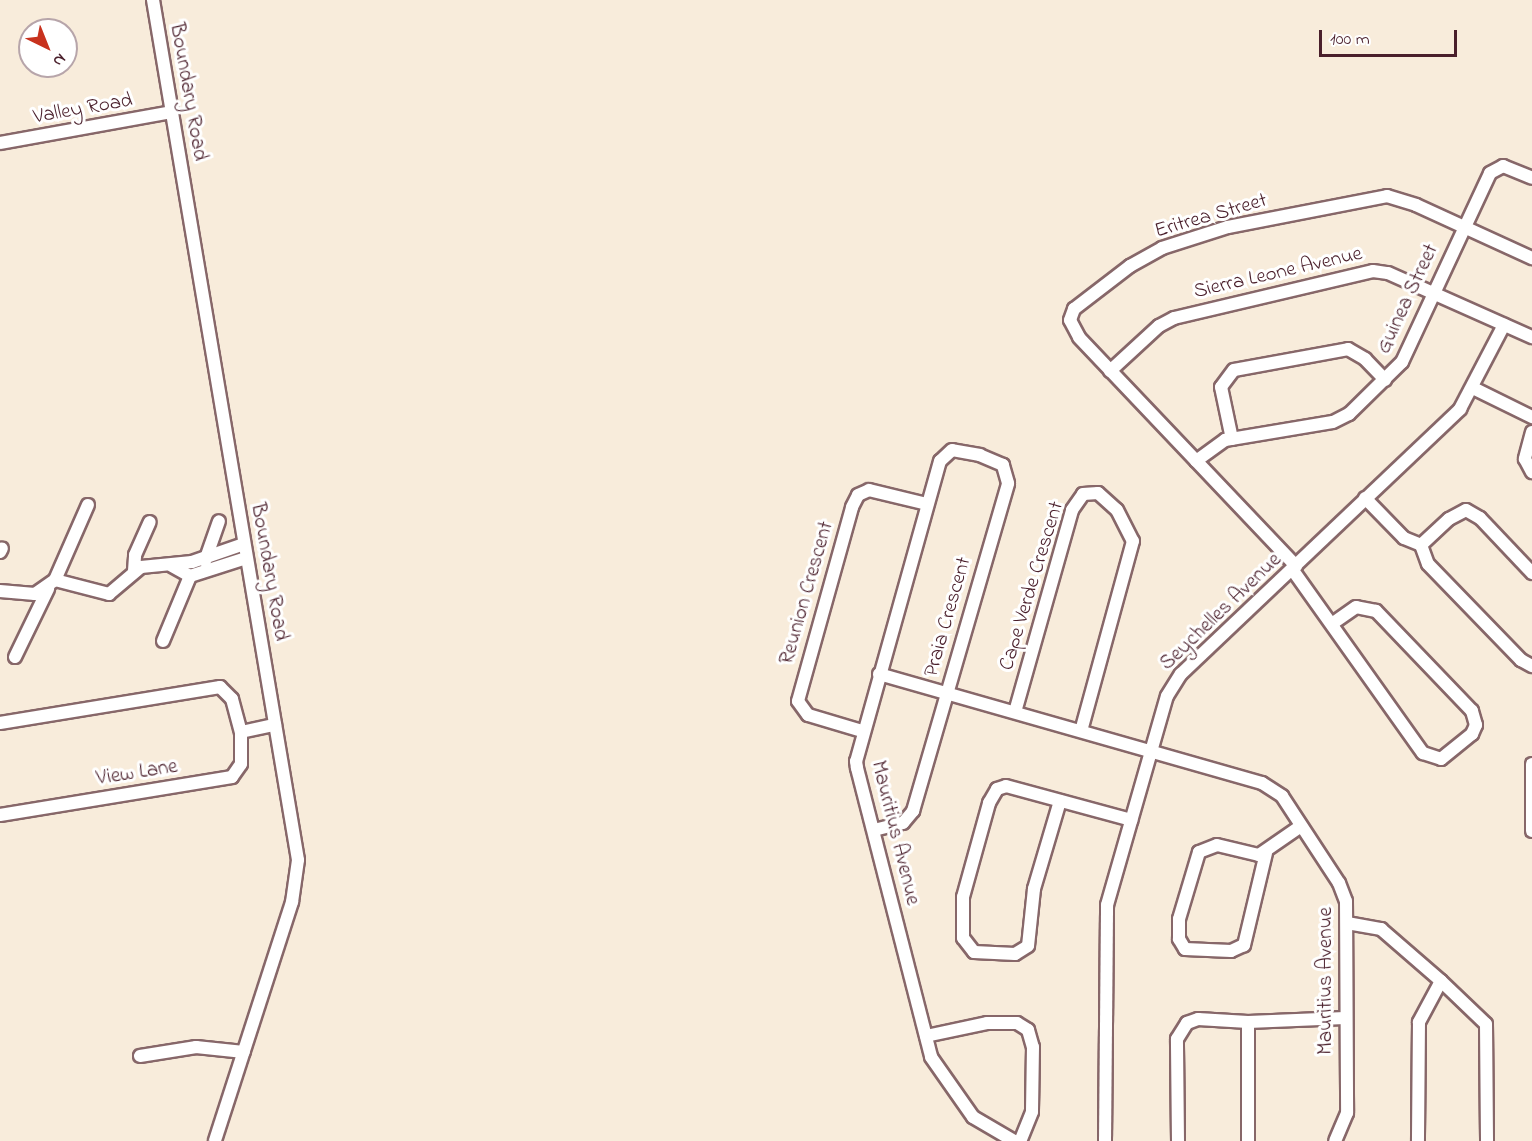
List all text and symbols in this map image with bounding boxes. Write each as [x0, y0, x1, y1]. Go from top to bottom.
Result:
north arrow [18, 18, 78, 78]
scale bar [1322, 18, 1460, 56]
street label: Boundary Road [163, 21, 213, 163]
text: 100 m [1330, 27, 1370, 53]
text: N [47, 47, 71, 72]
street label: Valley Road [31, 88, 135, 130]
street label: Eritrea Street [1152, 188, 1270, 244]
street label: Guinea Street [1372, 240, 1444, 358]
street label: Sierra Leone Avenue [1191, 241, 1365, 305]
street label: Cape Verde Crescent [994, 498, 1070, 674]
street label: Boundary Road [244, 501, 294, 643]
street label: Reunion Crescent [775, 518, 839, 668]
street label: Seychelles Avenue [1155, 548, 1287, 676]
street label: Praia Crescent [919, 554, 977, 680]
street label: View Lane [95, 754, 179, 792]
street label: Mauritius Avenue [865, 758, 925, 908]
street label: Mauritius Avenue [1313, 907, 1339, 1055]

